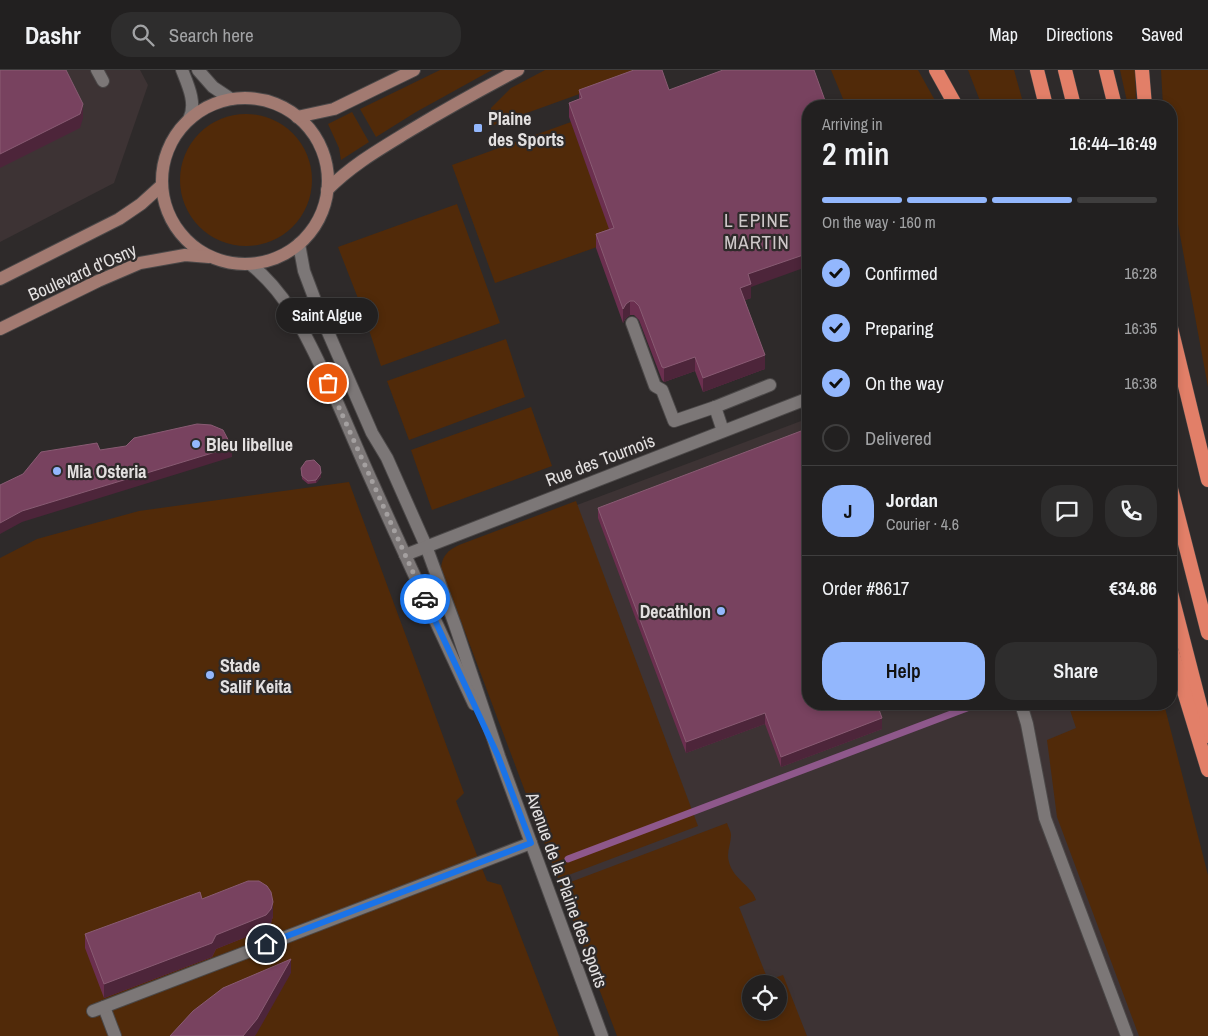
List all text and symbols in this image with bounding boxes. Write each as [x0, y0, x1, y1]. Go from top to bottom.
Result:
search box [111, 12, 461, 57]
text: Dashr [25, 19, 81, 51]
icon: search [129, 21, 157, 49]
text: Search here [169, 22, 254, 48]
text: Map [989, 22, 1018, 47]
text: Directions [1046, 22, 1113, 47]
text: Saved [1141, 22, 1183, 47]
place label: Plaine des Sports [488, 106, 564, 152]
text: Arriving in [822, 113, 883, 135]
marker: Plaine des Sports [472, 122, 484, 134]
text: 16:44–16:49 [1069, 130, 1157, 156]
text: 2 min [822, 132, 890, 175]
district label: L EPINE MARTIN [724, 207, 790, 255]
text: On the way · 160 m [822, 211, 936, 233]
street label: Boulevard d'Osny [24, 237, 141, 307]
icon: check [822, 259, 850, 287]
text: Confirmed [865, 260, 938, 286]
text: 16:28 [1124, 262, 1157, 284]
callout: Saint Algue [277, 298, 379, 333]
text: Saint Algue [292, 304, 362, 326]
icon: check [822, 314, 850, 342]
text: Preparing [865, 315, 933, 341]
text: 16:35 [1124, 317, 1157, 339]
pin [307, 362, 349, 404]
icon: bag [314, 369, 342, 397]
icon: check [822, 369, 850, 397]
text: On the way [865, 370, 944, 396]
text: 16:38 [1124, 372, 1157, 394]
text: Delivered [865, 425, 932, 451]
street label: Rue des Tournois [542, 428, 658, 492]
place label: Bleu libellue [206, 432, 293, 457]
marker: Bleu libellue [190, 438, 202, 450]
place label: Mia Osteria [67, 459, 147, 484]
marker: Mia Osteria [51, 465, 63, 477]
button: chat [1041, 485, 1093, 537]
button: phone [1105, 485, 1157, 537]
text: Jordan [886, 487, 938, 513]
text: J [844, 498, 852, 524]
text: Courier · 4.6 [886, 513, 959, 535]
courier [400, 574, 450, 624]
text: Order #8617 [822, 575, 909, 601]
text: €34.86 [1109, 575, 1157, 601]
icon: car [411, 585, 439, 613]
place label: Decathlon [640, 599, 711, 624]
marker: Decathlon [715, 605, 727, 617]
button: Help [822, 642, 985, 700]
button: Share [995, 642, 1157, 700]
place label: Stade Salif Keita [220, 653, 292, 699]
marker: Stade Salif Keita [204, 669, 216, 681]
street label: Avenue de la Plaine des Sports [520, 788, 614, 991]
pin [245, 923, 287, 965]
icon: home [252, 930, 280, 958]
map controls [742, 975, 787, 1020]
button: locate [742, 975, 787, 1020]

